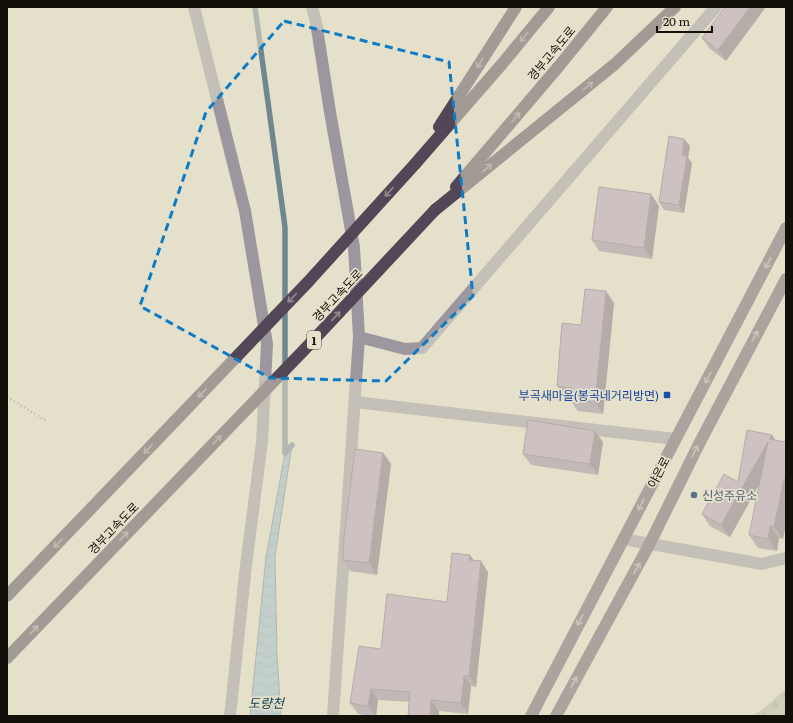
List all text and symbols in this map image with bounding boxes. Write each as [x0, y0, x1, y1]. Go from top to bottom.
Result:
scale bar [657, 8, 712, 34]
text: 20 m [663, 12, 690, 30]
street label: 경부고속도로 [523, 22, 579, 84]
one-way arrow [519, 32, 528, 42]
one-way arrow [475, 58, 484, 69]
one-way arrow [583, 81, 593, 90]
one-way arrow [511, 112, 520, 122]
one-way arrow [482, 164, 493, 172]
one-way arrow [385, 187, 394, 197]
one-way arrow [764, 256, 771, 268]
street label: 경부고속도로 [308, 265, 366, 325]
one-way arrow [287, 293, 296, 304]
one-way arrow [332, 311, 341, 321]
road number: 1 [307, 331, 321, 349]
one-way arrow [752, 331, 760, 343]
one-way arrow [703, 371, 711, 383]
place label: 부곡새마을(봉곡네거리방면) [519, 386, 659, 404]
one-way arrow [197, 388, 207, 398]
marker: 부곡새마을(봉곡네거리방면) [662, 390, 672, 400]
one-way arrow [212, 435, 222, 445]
one-way arrow [143, 444, 153, 454]
one-way arrow [692, 446, 699, 458]
street label: 야은로 [642, 453, 674, 491]
place label: 신성주유소 [702, 486, 757, 504]
marker: 신성주유소 [689, 490, 699, 500]
street label: 경부고속도로 [84, 498, 142, 558]
one-way arrow [636, 499, 644, 511]
one-way arrow [119, 531, 129, 541]
one-way arrow [53, 538, 63, 548]
one-way arrow [633, 562, 641, 574]
one-way arrow [576, 614, 584, 626]
one-way arrow [29, 625, 39, 635]
one-way arrow [571, 676, 579, 688]
water label: 도량천 [248, 693, 285, 712]

